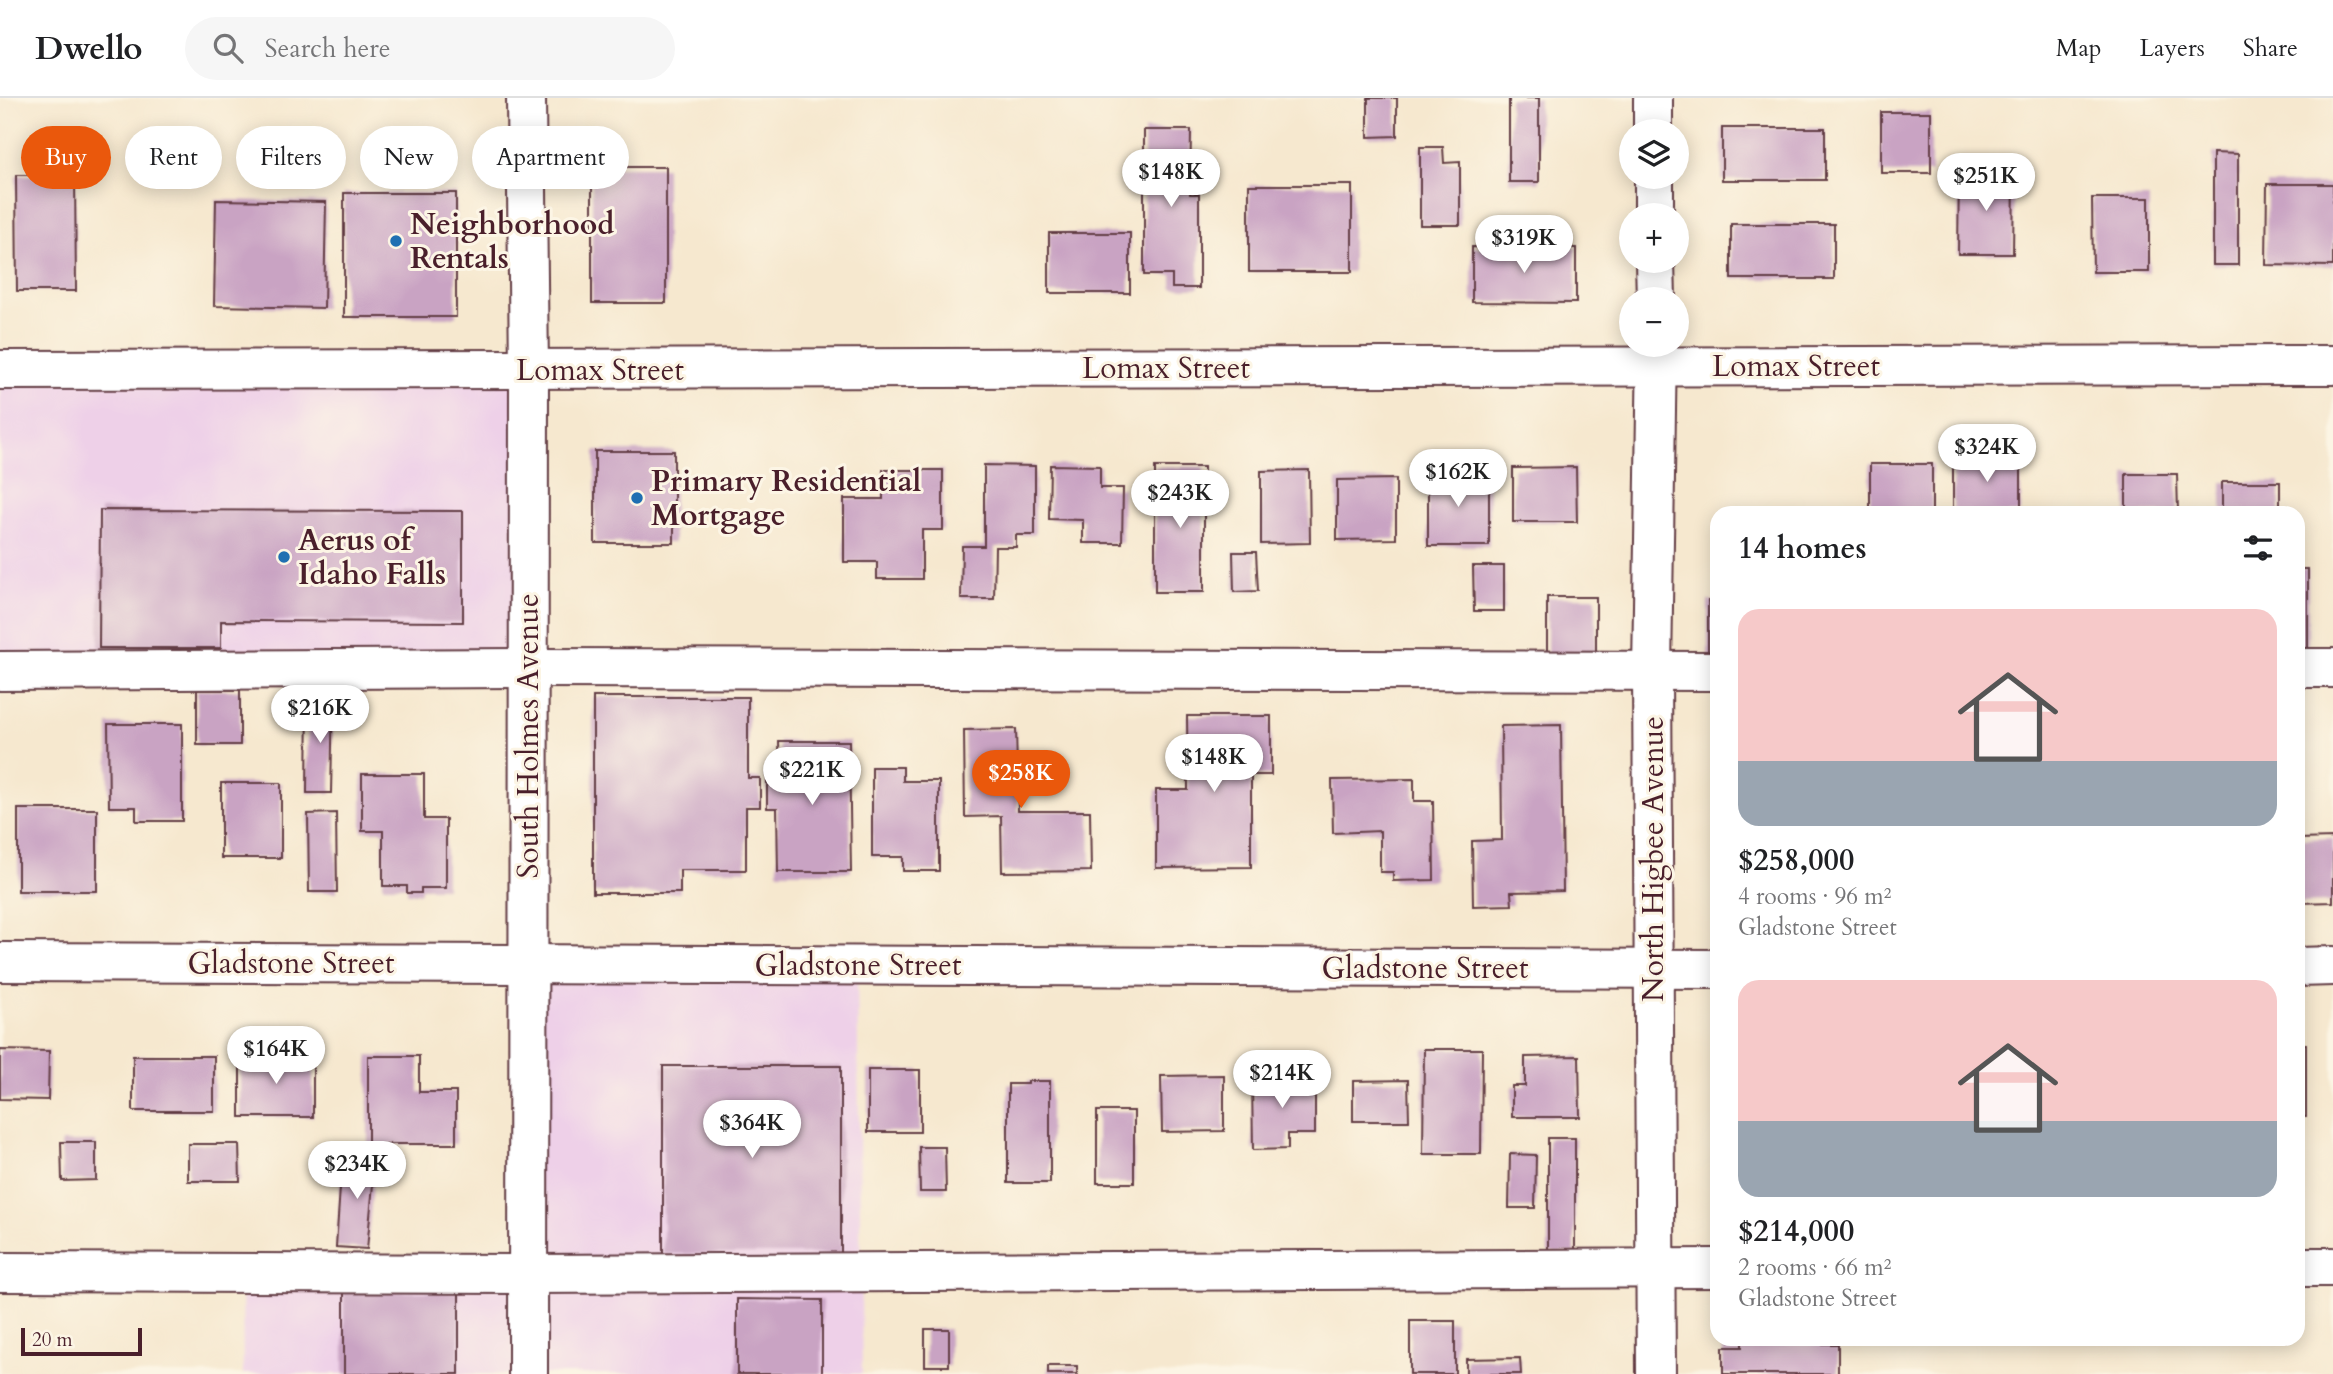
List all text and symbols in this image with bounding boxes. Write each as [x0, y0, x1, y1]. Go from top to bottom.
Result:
search box [185, 17, 675, 80]
text: Dwello [35, 26, 143, 71]
icon: search [209, 29, 247, 67]
text: Search here [265, 31, 391, 66]
text: Map [2056, 32, 2102, 65]
text: Layers [2140, 32, 2205, 65]
text: Share [2243, 32, 2298, 65]
map controls [1619, 119, 1689, 357]
button: layers [1619, 119, 1689, 189]
chip: Buy [21, 126, 111, 189]
chip: Rent [125, 126, 222, 189]
chip: Filters [236, 126, 346, 189]
chip: New [360, 126, 458, 189]
chip: Apartment [472, 126, 629, 189]
pin: $148K [1122, 150, 1220, 209]
pin: $251K [1937, 153, 2035, 213]
text: $148K [1138, 156, 1204, 187]
text: $251K [1953, 160, 2019, 191]
button: + [1619, 203, 1689, 273]
place label: Neighborhood Rentals [410, 204, 614, 279]
pin: $319K [1475, 216, 1573, 275]
text: $319K [1491, 222, 1557, 253]
marker: Neighborhood Rentals [388, 233, 404, 249]
button: − [1619, 287, 1689, 357]
street label: Lomax Street [1712, 346, 1880, 387]
street label: Lomax Street [1082, 348, 1250, 389]
street label: Lomax Street [516, 350, 684, 391]
pin: $324K [1938, 424, 2036, 484]
text: $324K [1954, 431, 2020, 462]
pin: $162K [1409, 450, 1507, 509]
text: $162K [1425, 456, 1491, 487]
place label: Primary Residential Mortgage [651, 461, 922, 536]
pin: $243K [1131, 470, 1229, 530]
text: $243K [1147, 477, 1213, 508]
marker: Primary Residential Mortgage [629, 490, 645, 506]
place label: Aerus of Idaho Falls [298, 520, 446, 595]
text: 14 homes [1738, 528, 1867, 569]
icon: filters [2239, 529, 2277, 567]
marker: Aerus of Idaho Falls [276, 549, 292, 565]
street label: South Holmes Avenue [508, 594, 549, 879]
icon: home [1945, 654, 2071, 780]
pin: $216K [271, 686, 369, 745]
text: $216K [287, 692, 353, 723]
street label: North Higbee Avenue [1633, 716, 1674, 1002]
pin: $148K [1165, 734, 1263, 794]
text: $148K [1181, 741, 1247, 772]
pin: $221K [763, 748, 861, 807]
pin: $258K [972, 750, 1070, 810]
text: $221K [779, 754, 845, 785]
text: $258K [988, 757, 1054, 788]
text: $258,000 [1738, 840, 1854, 881]
text: 4 rooms · 96 m² [1738, 881, 1891, 912]
text: Gladstone Street [1738, 912, 1897, 943]
street label: Gladstone Street [188, 943, 395, 984]
street label: Gladstone Street [755, 945, 962, 986]
street label: Gladstone Street [1322, 948, 1529, 989]
icon: home [1945, 1025, 2071, 1151]
pin: $164K [227, 1026, 325, 1086]
text: $164K [243, 1033, 309, 1064]
pin: $214K [1233, 1051, 1331, 1110]
text: $214K [1249, 1057, 1315, 1088]
pin: $364K [703, 1100, 801, 1160]
text: $364K [719, 1107, 785, 1138]
pin: $234K [308, 1142, 406, 1201]
text: $234K [324, 1148, 390, 1179]
text: $214,000 [1738, 1211, 1854, 1252]
text: 2 rooms · 66 m² [1738, 1252, 1891, 1283]
text: Gladstone Street [1738, 1283, 1897, 1314]
scale bar [21, 1325, 142, 1357]
text: 20 m [32, 1327, 73, 1353]

